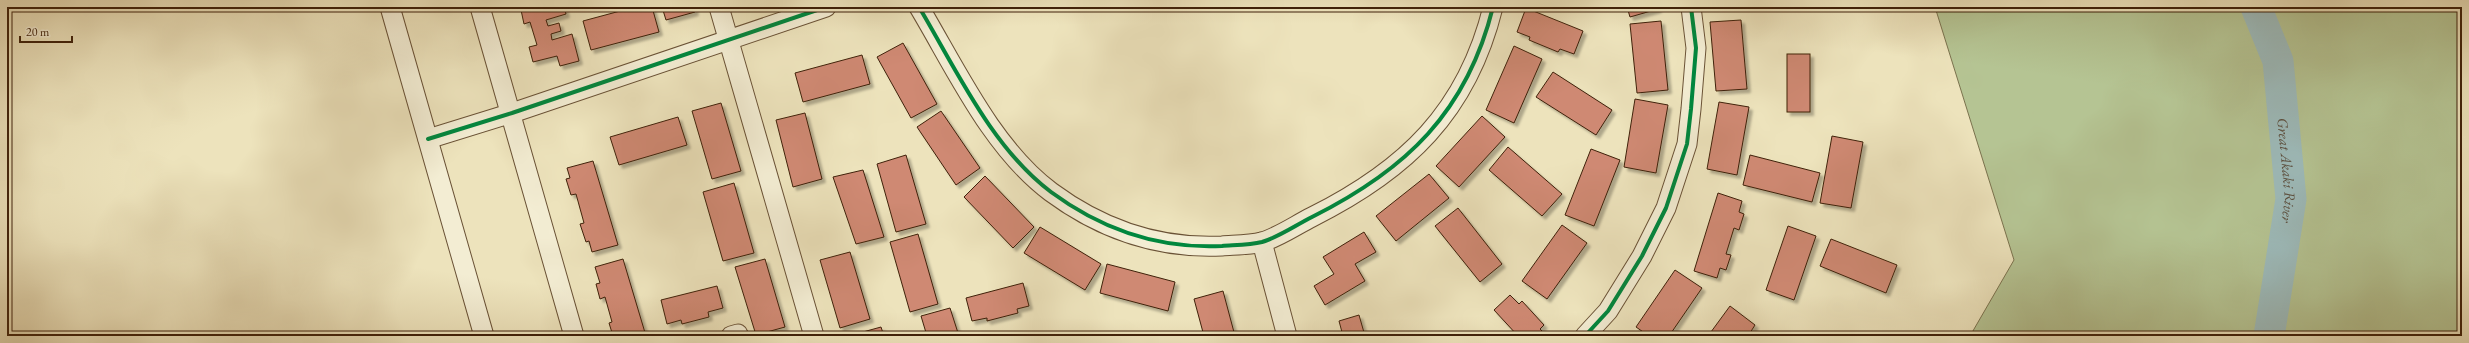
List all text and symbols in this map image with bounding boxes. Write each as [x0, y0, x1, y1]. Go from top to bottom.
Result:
scale bar [20, 18, 72, 44]
text: 20 m [26, 24, 50, 40]
water label: Great Akaki River [2274, 117, 2301, 225]

